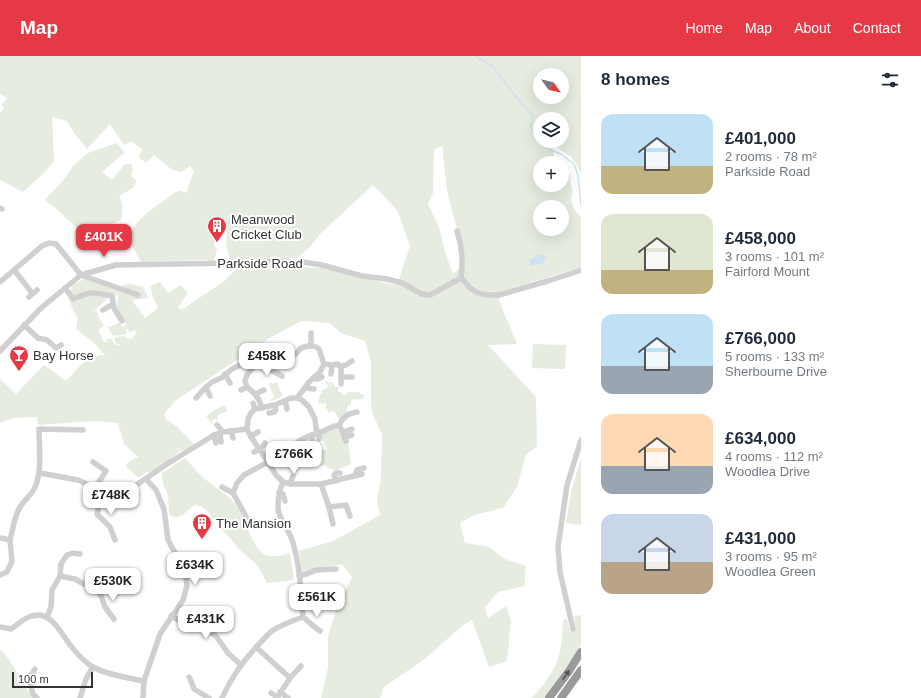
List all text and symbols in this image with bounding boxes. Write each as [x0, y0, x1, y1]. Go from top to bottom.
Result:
text: Map [20, 17, 58, 38]
text: Home [686, 20, 723, 36]
text: Map [745, 20, 772, 36]
text: About [794, 20, 831, 36]
text: Contact [853, 20, 901, 36]
north arrow [533, 68, 569, 104]
map controls [533, 68, 569, 236]
icon: filters [879, 69, 901, 91]
text: 8 homes [601, 70, 670, 89]
button: layers [533, 112, 569, 148]
text: £401,000 [725, 129, 796, 148]
icon: home [633, 130, 681, 178]
text: 2 rooms · 78 m² [725, 149, 817, 164]
button: + [533, 156, 569, 192]
text: Parkside Road [725, 164, 810, 179]
button: − [533, 200, 569, 236]
place label: Meanwood Cricket Club [231, 212, 302, 242]
building icon: Meanwood Cricket Club [206, 215, 228, 243]
pin: £401K [76, 224, 132, 258]
text: £401K [85, 229, 123, 244]
text: £458,000 [725, 229, 796, 248]
icon: home [633, 230, 681, 278]
text: 3 rooms · 101 m² [725, 249, 824, 264]
street label: Parkside Road [217, 256, 303, 271]
text: Fairford Mount [725, 264, 810, 279]
text: £766,000 [725, 329, 796, 348]
icon: home [633, 330, 681, 378]
pin: £458K [239, 343, 295, 377]
bar icon: Bay Horse [8, 344, 30, 372]
place label: Bay Horse [33, 348, 94, 363]
text: £458K [248, 348, 286, 363]
text: 5 rooms · 133 m² [725, 349, 824, 364]
text: Sherbourne Drive [725, 364, 827, 379]
text: £634,000 [725, 429, 796, 448]
icon: home [633, 430, 681, 478]
pin: £766K [266, 441, 322, 475]
text: £766K [275, 446, 313, 461]
text: 4 rooms · 112 m² [725, 449, 823, 464]
text: Woodlea Drive [725, 464, 810, 479]
pin: £748K [83, 482, 139, 516]
text: £748K [92, 487, 130, 502]
building icon: The Mansion [191, 512, 213, 540]
place label: The Mansion [216, 516, 291, 531]
text: £431,000 [725, 529, 796, 548]
icon: home [633, 530, 681, 578]
text: 3 rooms · 95 m² [725, 549, 817, 564]
pin: £634K [167, 552, 223, 586]
text: £634K [176, 557, 214, 572]
text: Woodlea Green [725, 564, 816, 579]
pin: £530K [85, 568, 141, 602]
text: £530K [94, 573, 132, 588]
pin: £561K [289, 584, 345, 618]
text: £561K [298, 589, 336, 604]
pin: £431K [178, 606, 234, 640]
text: £431K [187, 611, 225, 626]
scale bar [12, 670, 93, 689]
one-way arrow [561, 670, 569, 680]
text: 100 m [18, 673, 49, 685]

